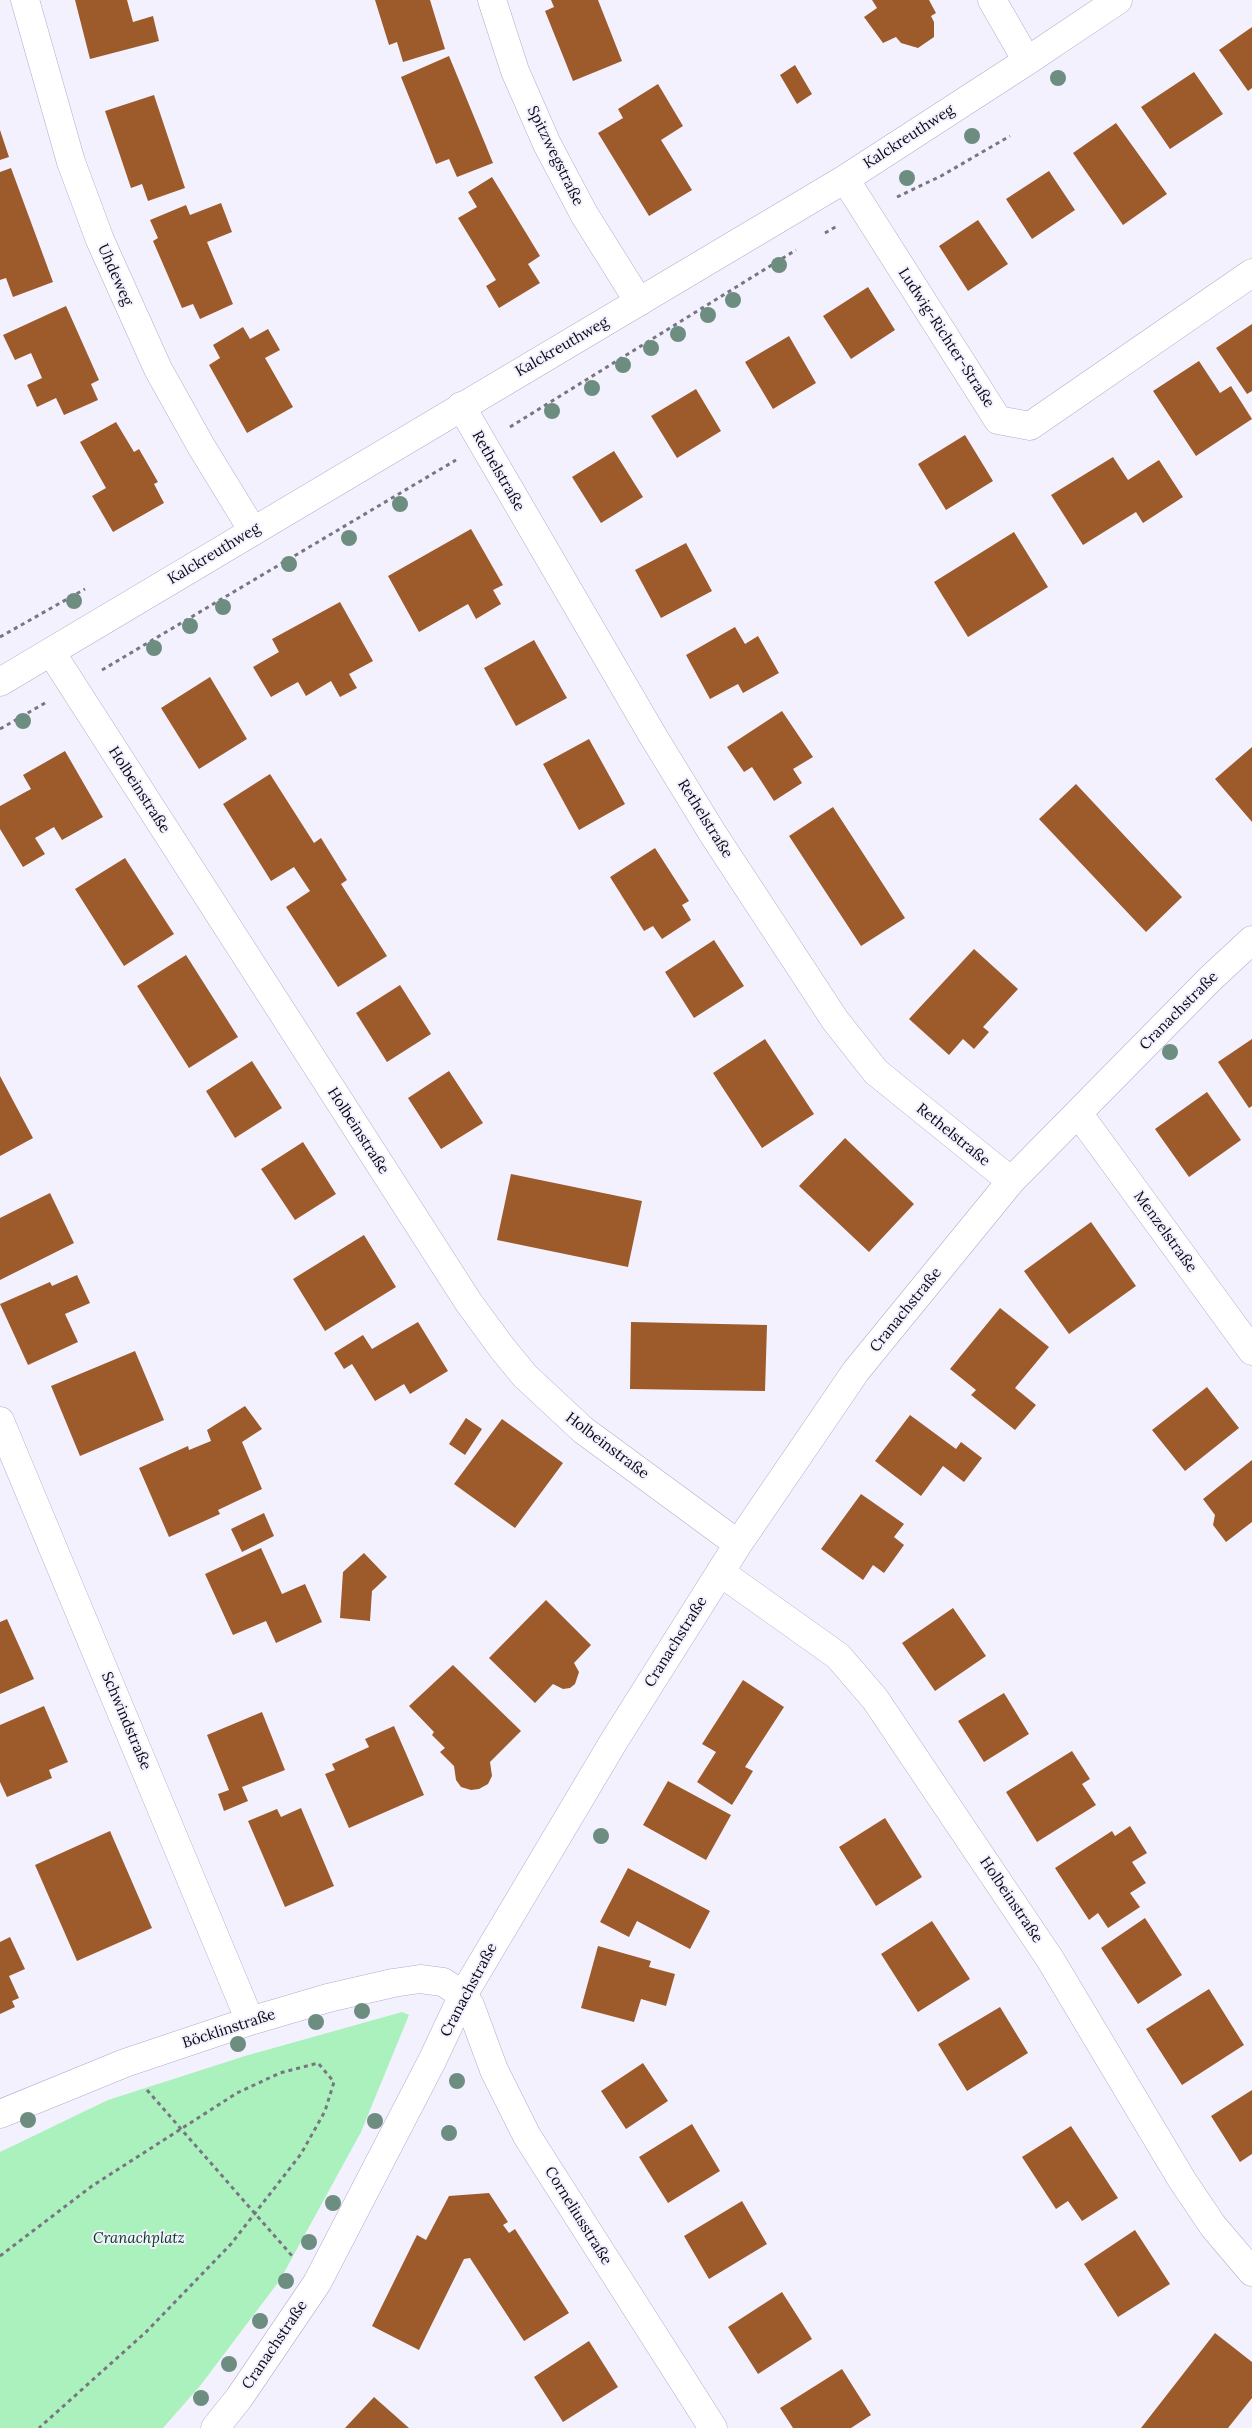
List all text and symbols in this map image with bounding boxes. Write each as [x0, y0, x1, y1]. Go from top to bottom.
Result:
street label: Kalckreuthweg [860, 101, 958, 173]
street label: Spitzwegstraße [523, 103, 587, 209]
street label: Uhdeweg [93, 241, 137, 309]
street label: Ludwig-Richter-Straße [894, 265, 998, 411]
street label: Kalckreuthweg [512, 313, 612, 381]
street label: Rethelstraße [468, 428, 528, 514]
street label: Kalckreuthweg [165, 519, 263, 589]
street label: Holbeinstraße [104, 743, 174, 837]
street label: Rethelstraße [674, 776, 736, 862]
street label: Cranachstraße [1136, 968, 1222, 1054]
street label: Holbeinstraße [323, 1084, 393, 1178]
street label: Rethelstraße [913, 1100, 993, 1170]
street label: Menzelstraße [1130, 1188, 1200, 1276]
street label: Cranachstraße [866, 1264, 946, 1356]
street label: Holbeinstraße [562, 1409, 652, 1483]
street label: Cranachstraße [641, 1593, 711, 1691]
street label: Schwindstraße [97, 1669, 155, 1773]
street label: Holbeinstraße [976, 1854, 1046, 1946]
street label: Cranachstraße [437, 1940, 501, 2040]
street label: Böcklinstraße [180, 2005, 278, 2053]
street label: Corneliusstraße [541, 2164, 615, 2268]
park label: Cranachplatz [93, 2230, 185, 2248]
street label: Cranachstraße [239, 2297, 311, 2393]

